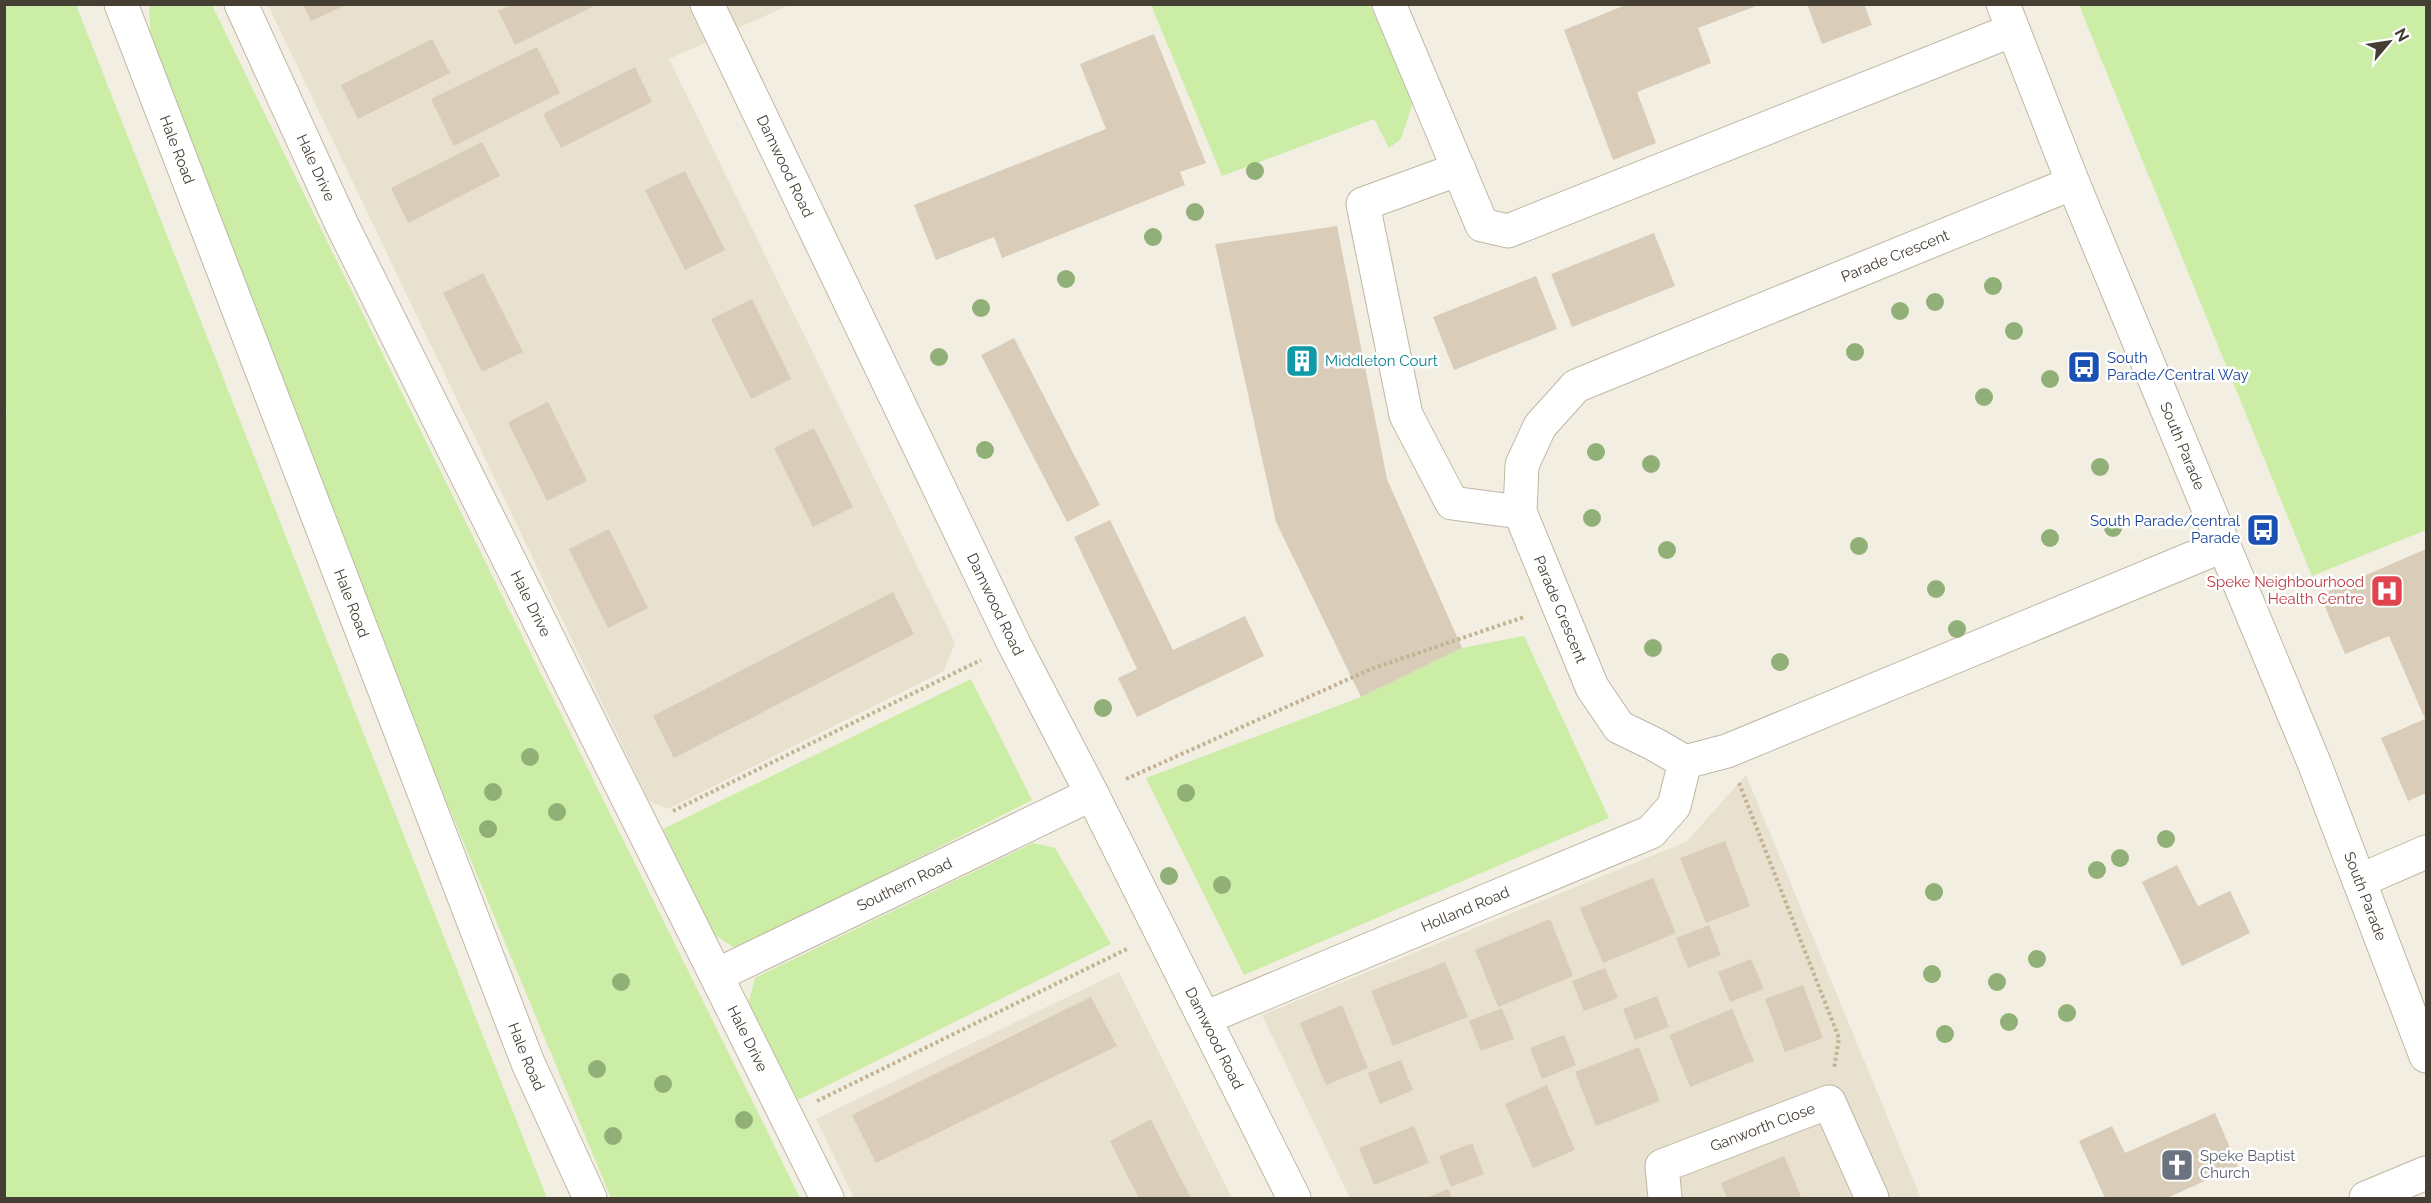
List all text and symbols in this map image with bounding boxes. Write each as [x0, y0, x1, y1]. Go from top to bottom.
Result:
north arrow [2359, 12, 2419, 72]
text: N [2390, 25, 2413, 45]
street label: Damwood Road [753, 112, 817, 220]
street label: Hale Road [156, 113, 198, 186]
street label: Hale Drive [293, 131, 339, 204]
street label: Parade Crescent [1838, 226, 1952, 286]
building icon: Middleton Court [1284, 343, 1320, 379]
bus stop icon: South Parade/Central Way [2066, 349, 2102, 385]
place label: South Parade/Central Way [2107, 349, 2249, 384]
place label: Middleton Court [1325, 352, 1438, 370]
street label: South Parade [2156, 399, 2209, 493]
place label: South Parade/central Parade [2090, 512, 2241, 547]
bus stop icon: South Parade/central Parade [2245, 512, 2281, 548]
street label: Damwood Road [963, 550, 1027, 659]
street label: Parade Crescent [1530, 553, 1590, 666]
street label: Hale Road [330, 566, 373, 640]
street label: Hale Drive [507, 567, 555, 640]
place label: Speke Neighbourhood Health Centre [2207, 573, 2364, 608]
hospital icon: Speke Neighbourhood Health Centre [2369, 573, 2405, 609]
street label: South Parade [2340, 849, 2390, 943]
street label: Southern Road [854, 854, 955, 915]
street label: Holland Road [1418, 883, 1512, 936]
street label: Damwood Road [1181, 984, 1247, 1092]
street label: Hale Drive [723, 1002, 772, 1075]
street label: Hale Road [504, 1020, 548, 1094]
street label: Ganworth Close [1708, 1099, 1818, 1156]
church icon: Speke Baptist Church [2159, 1147, 2195, 1183]
place label: Speke Baptist Church [2200, 1147, 2295, 1182]

